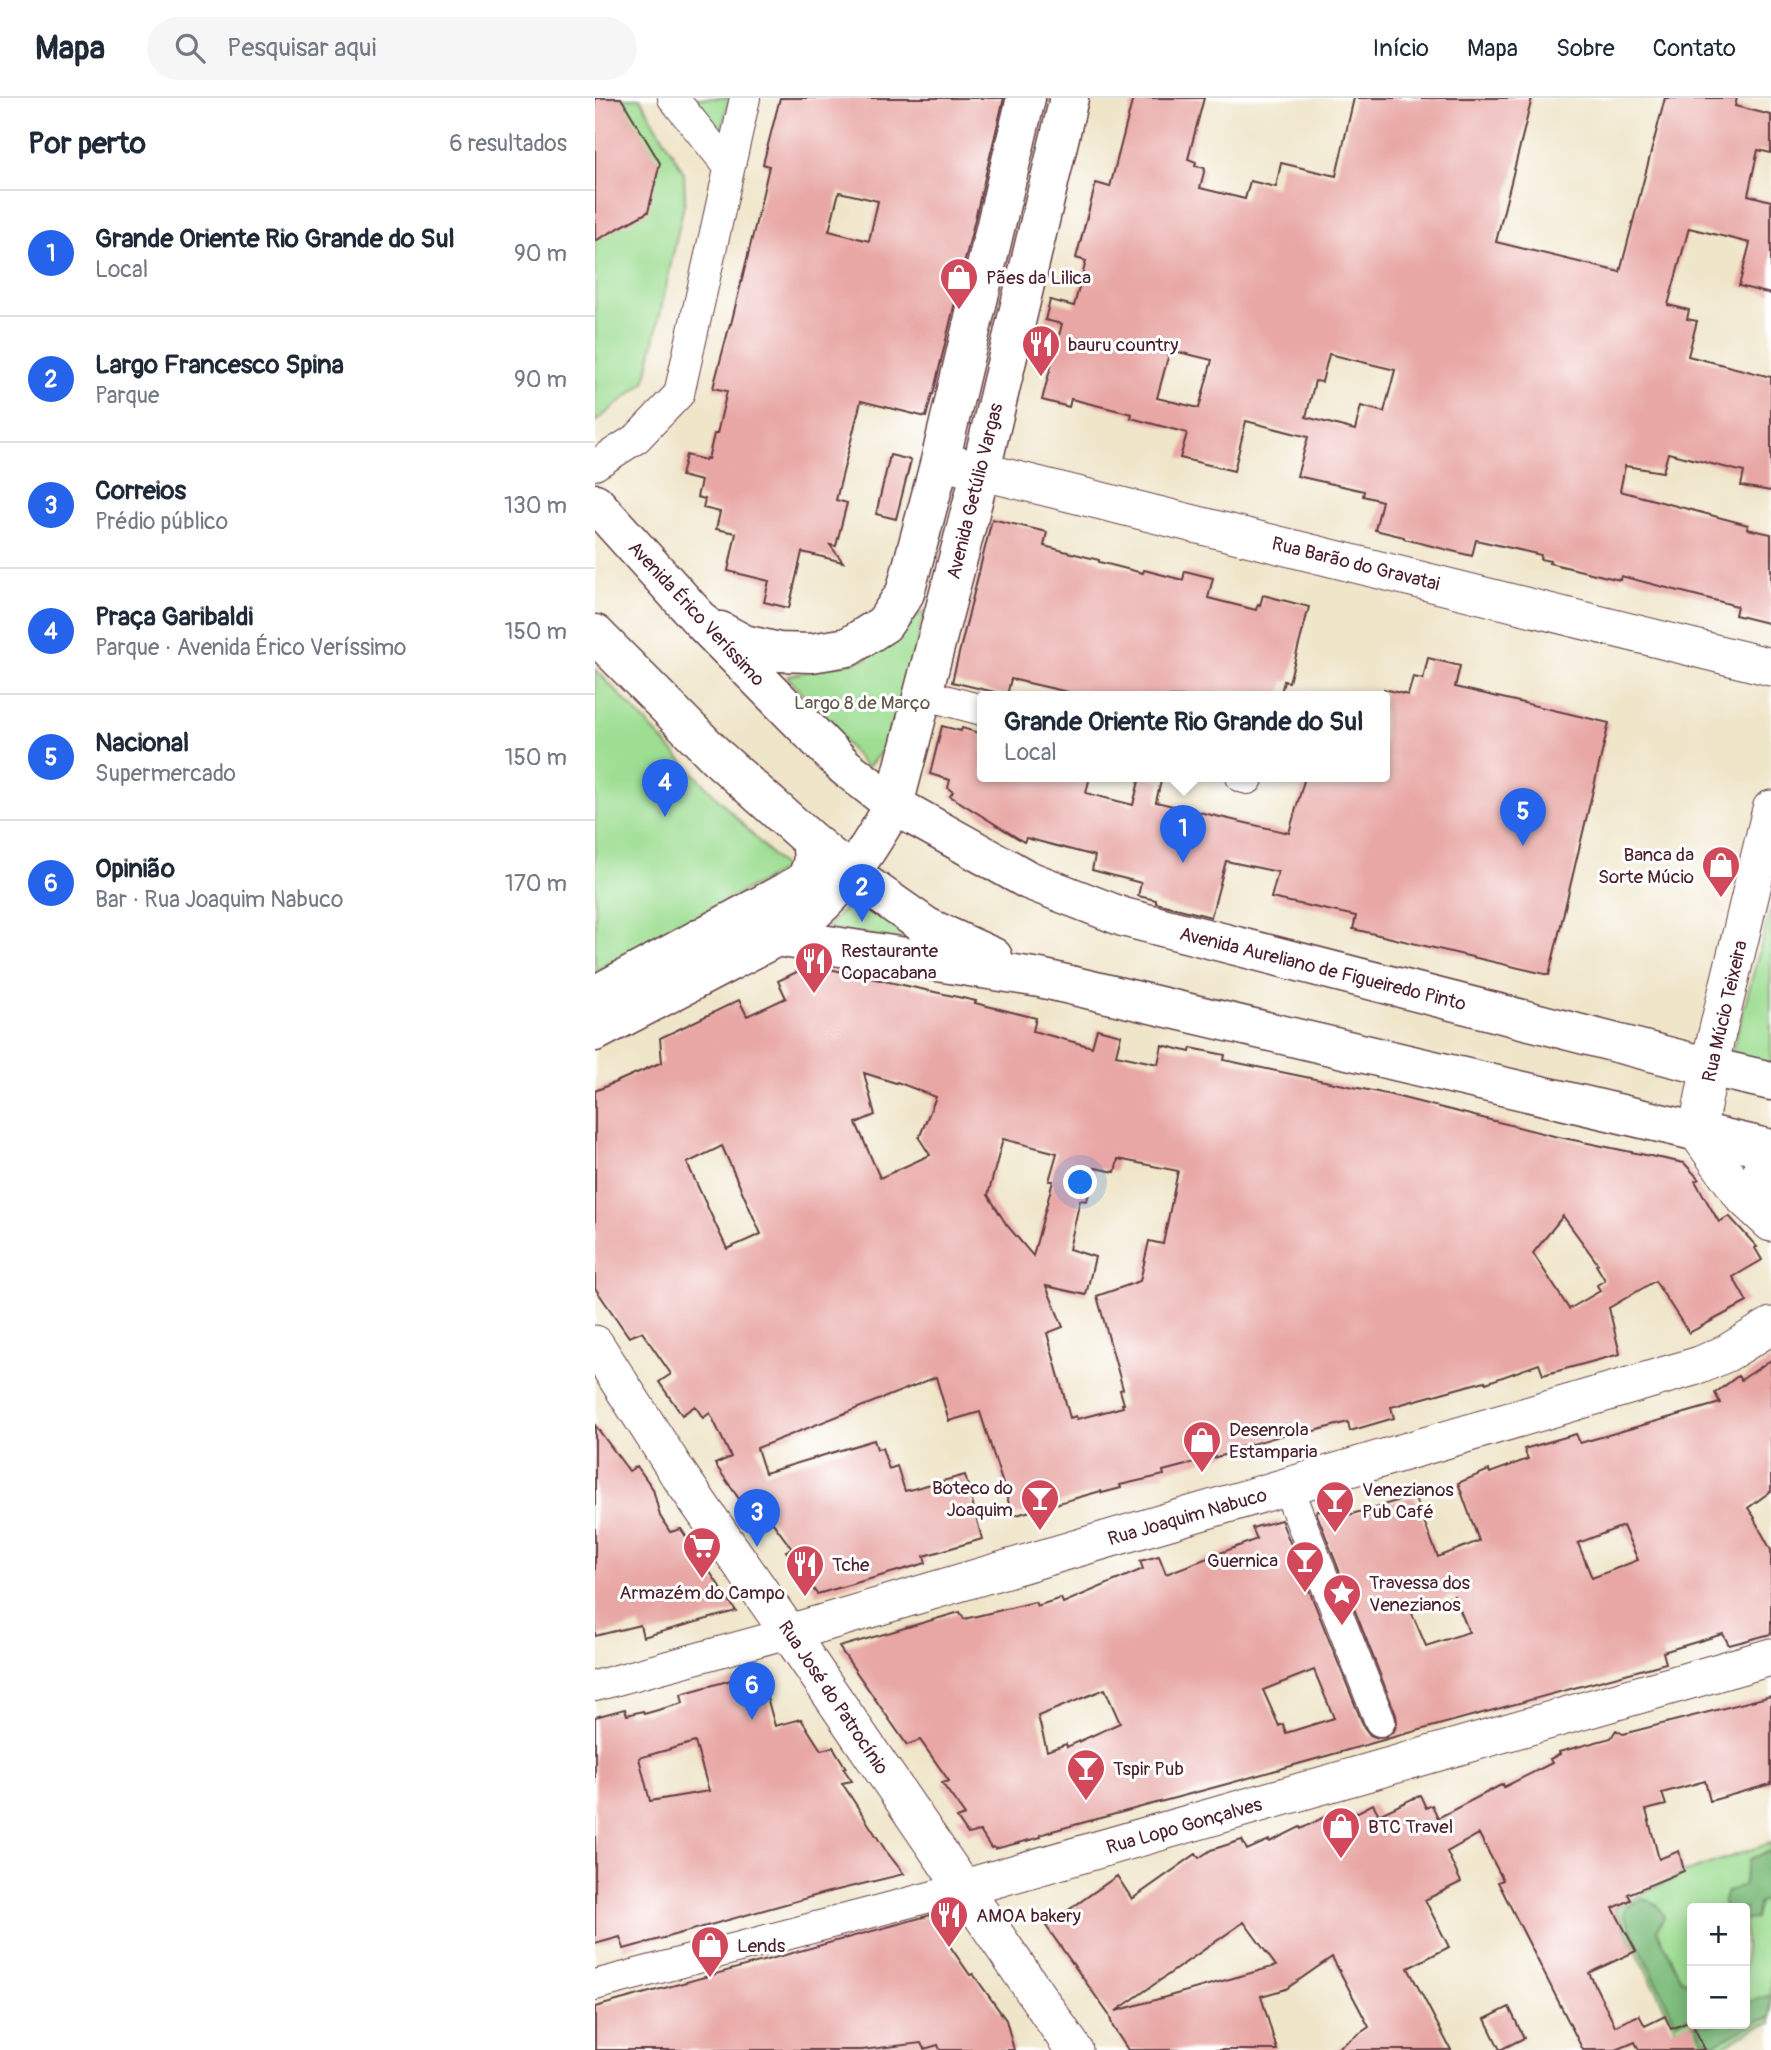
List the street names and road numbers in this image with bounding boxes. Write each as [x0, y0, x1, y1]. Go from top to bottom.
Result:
street label: Avenida Getúlio Vargas [941, 400, 1009, 582]
street label: Rua Barão do Gravatai [1269, 531, 1442, 596]
street label: Avenida Érico Veríssimo [623, 536, 770, 691]
street label: Avenida Aureliano de Figueiredo Pinto [1177, 922, 1469, 1016]
street label: Rua Múcio Teixeira [1697, 938, 1753, 1084]
street label: Rua Joaquim Nabuco [1105, 1483, 1270, 1551]
street label: Rua José do Patrocínio [773, 1616, 894, 1779]
street label: Rua Lopo Gonçalves [1104, 1792, 1265, 1860]

